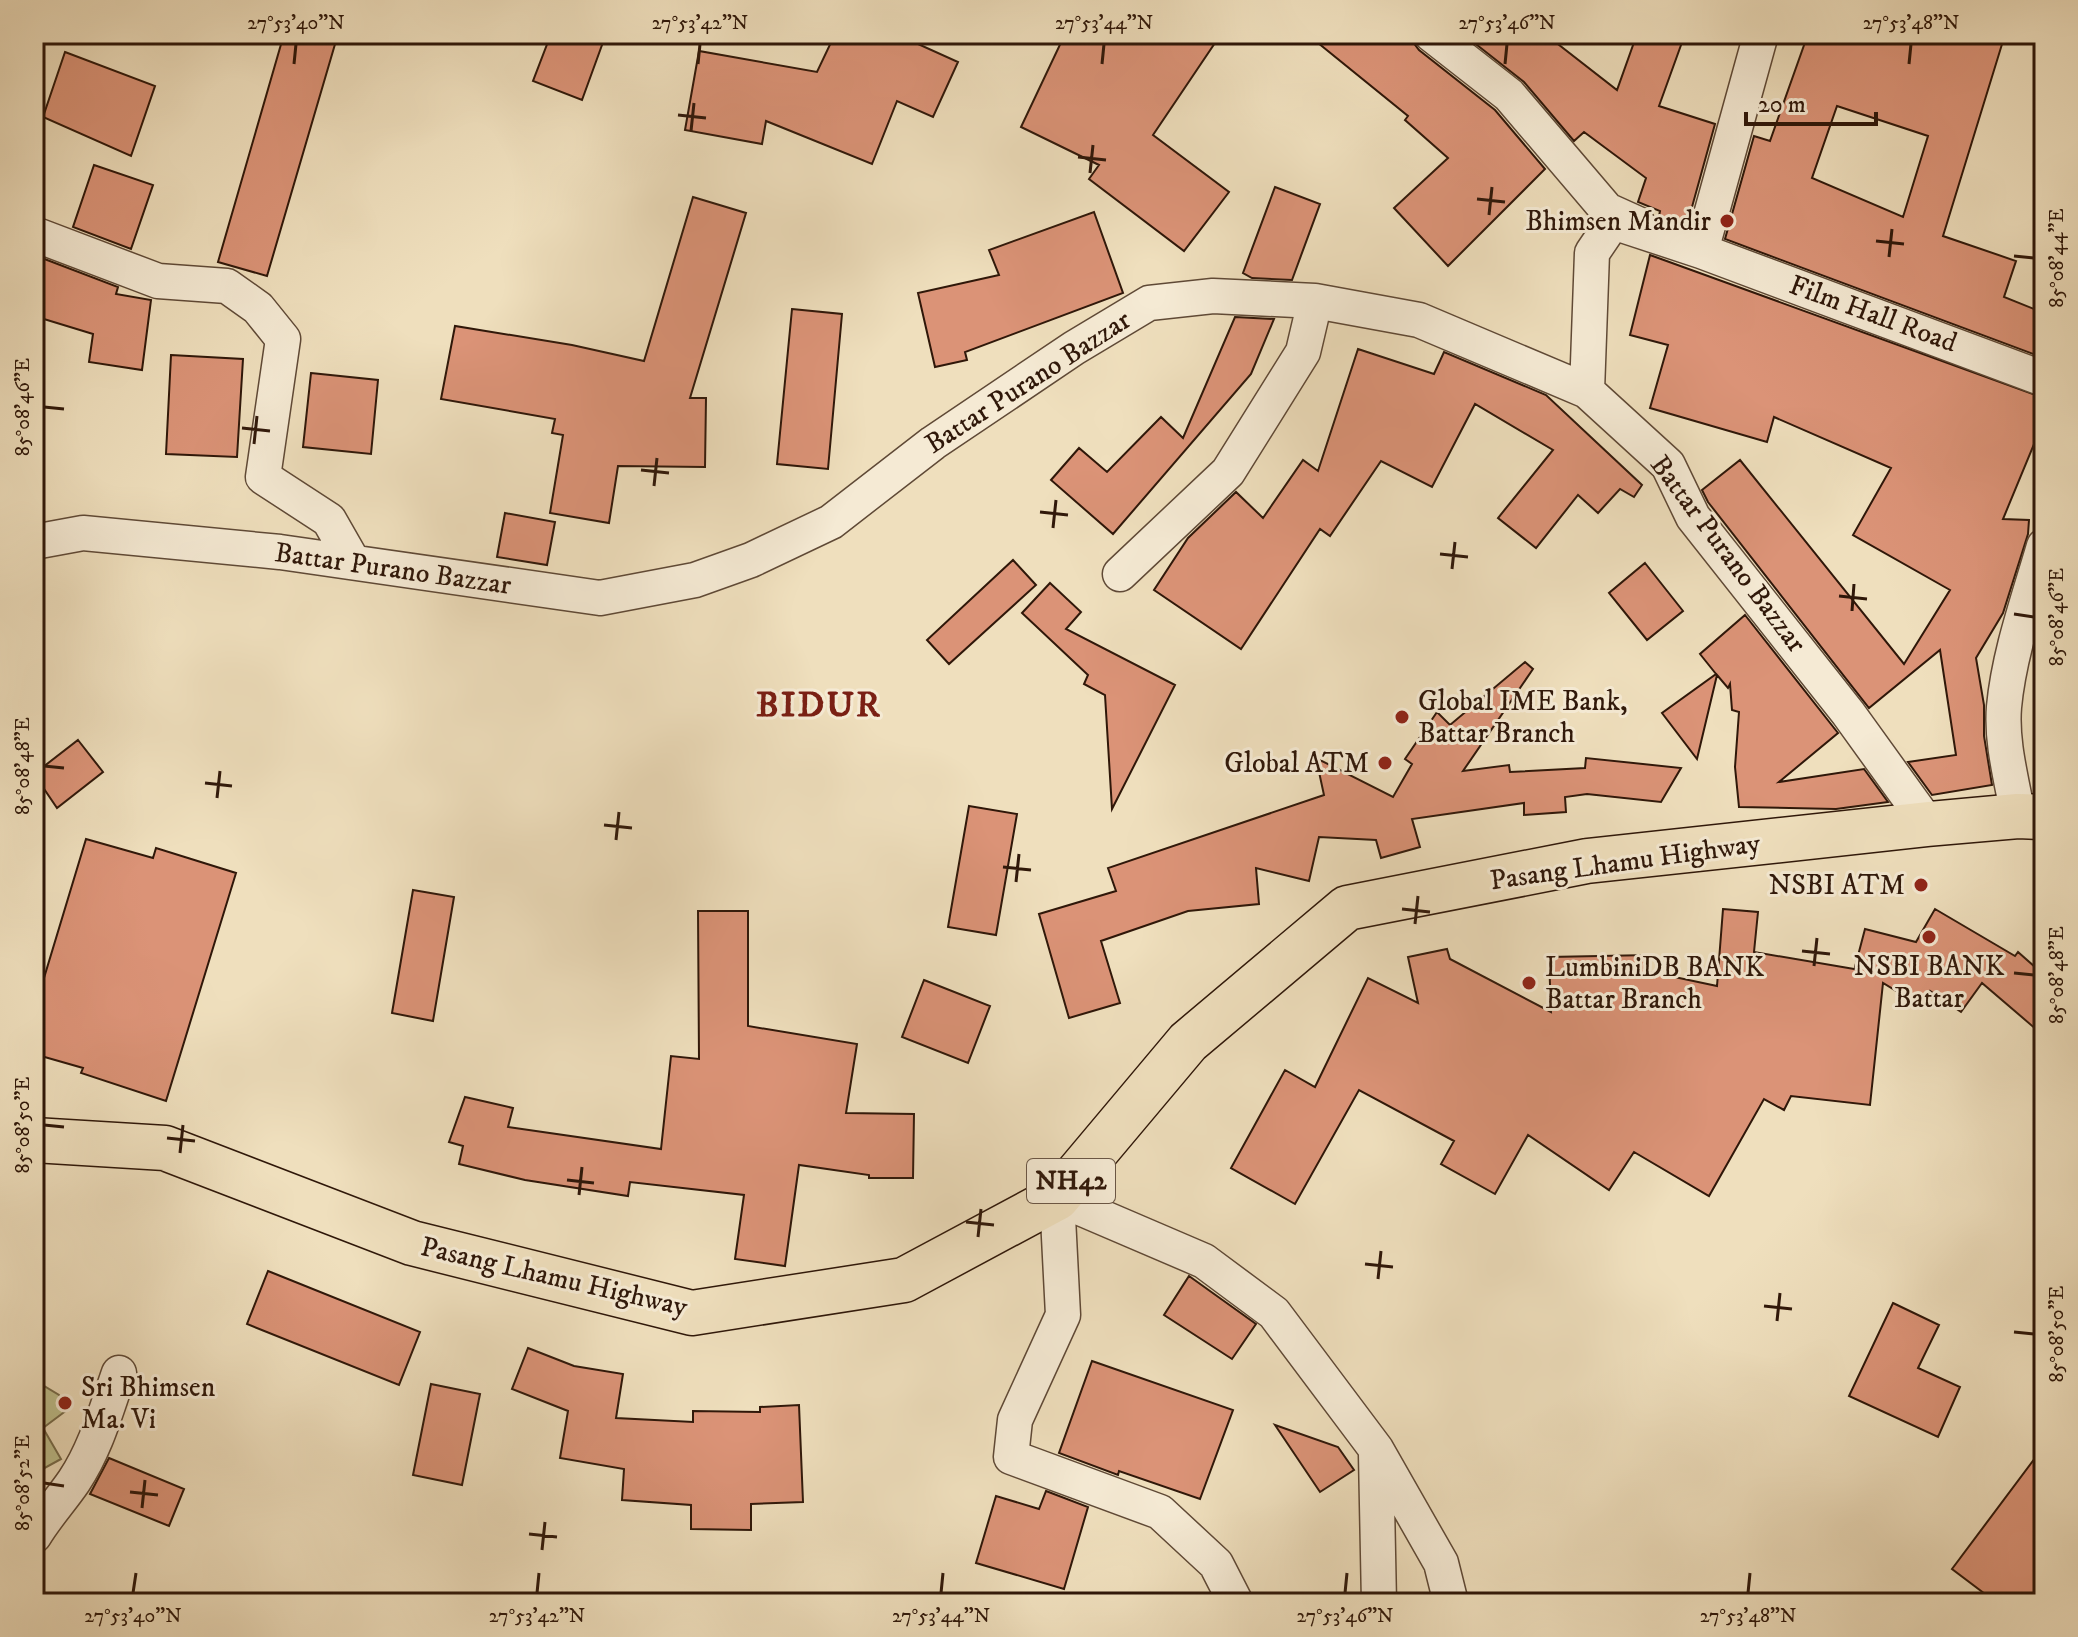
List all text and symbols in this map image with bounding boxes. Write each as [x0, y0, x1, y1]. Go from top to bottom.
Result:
text: 27°53'40"N [247, 11, 345, 36]
text: 27°53'42"N [652, 11, 748, 36]
text: 27°53'44"N [1055, 11, 1153, 36]
text: 27°53'46"N [1458, 11, 1556, 36]
text: 27°53'48"N [1863, 11, 1959, 36]
scale bar [1746, 76, 1876, 126]
text: 20 m [1758, 90, 1806, 120]
place label: Bhimsen Mandir [1525, 204, 1712, 239]
text: 85°08'44"E [2045, 208, 2070, 308]
marker: Bhimsen Mandir [1718, 212, 1736, 230]
street label: Film Hall Road [1784, 267, 1962, 361]
street label: Battar Purano Bazzar [919, 302, 1138, 462]
text: 85°08'46"E [11, 358, 36, 456]
street label: Battar Purano Bazzar [1642, 448, 1814, 660]
street label: Battar Purano Bazzar [273, 535, 514, 603]
text: 85°08'46"E [2045, 568, 2070, 666]
district label: BIDUR [756, 683, 882, 728]
place label: Global IME Bank, Battar Branch [1418, 684, 1628, 751]
marker: Global IME Bank, Battar Branch [1393, 708, 1411, 726]
text: 85°08'48"E [11, 717, 36, 815]
place label: Global ATM [1224, 746, 1369, 781]
marker: Global ATM [1376, 754, 1394, 772]
street label: Pasang Lhamu Highway [1488, 826, 1763, 898]
place label: NSBI ATM [1768, 868, 1905, 903]
marker: NSBI ATM [1912, 876, 1930, 894]
text: 85°08'48"E [2045, 926, 2070, 1024]
marker: NSBI BANK Battar [1920, 928, 1938, 946]
place label: NSBI BANK Battar [1854, 949, 2005, 1016]
place label: LumbiniDB BANK Battar Branch [1545, 950, 1765, 1017]
marker: LumbiniDB BANK Battar Branch [1520, 974, 1538, 992]
text: 85°08'50"E [11, 1076, 36, 1174]
road number: NH42 [1027, 1159, 1115, 1203]
street label: Pasang Lhamu Highway [417, 1229, 691, 1325]
text: 85°08'50"E [2045, 1285, 2070, 1383]
place label: Sri Bhimsen Ma. Vi [81, 1370, 216, 1437]
marker: Sri Bhimsen Ma. Vi [56, 1394, 74, 1412]
text: 85°08'52"E [11, 1435, 36, 1531]
text: 27°53'40"N [84, 1604, 182, 1629]
text: 27°53'42"N [489, 1604, 585, 1629]
text: 27°53'44"N [892, 1604, 990, 1629]
text: 27°53'46"N [1296, 1604, 1394, 1629]
text: 27°53'48"N [1700, 1604, 1796, 1629]

